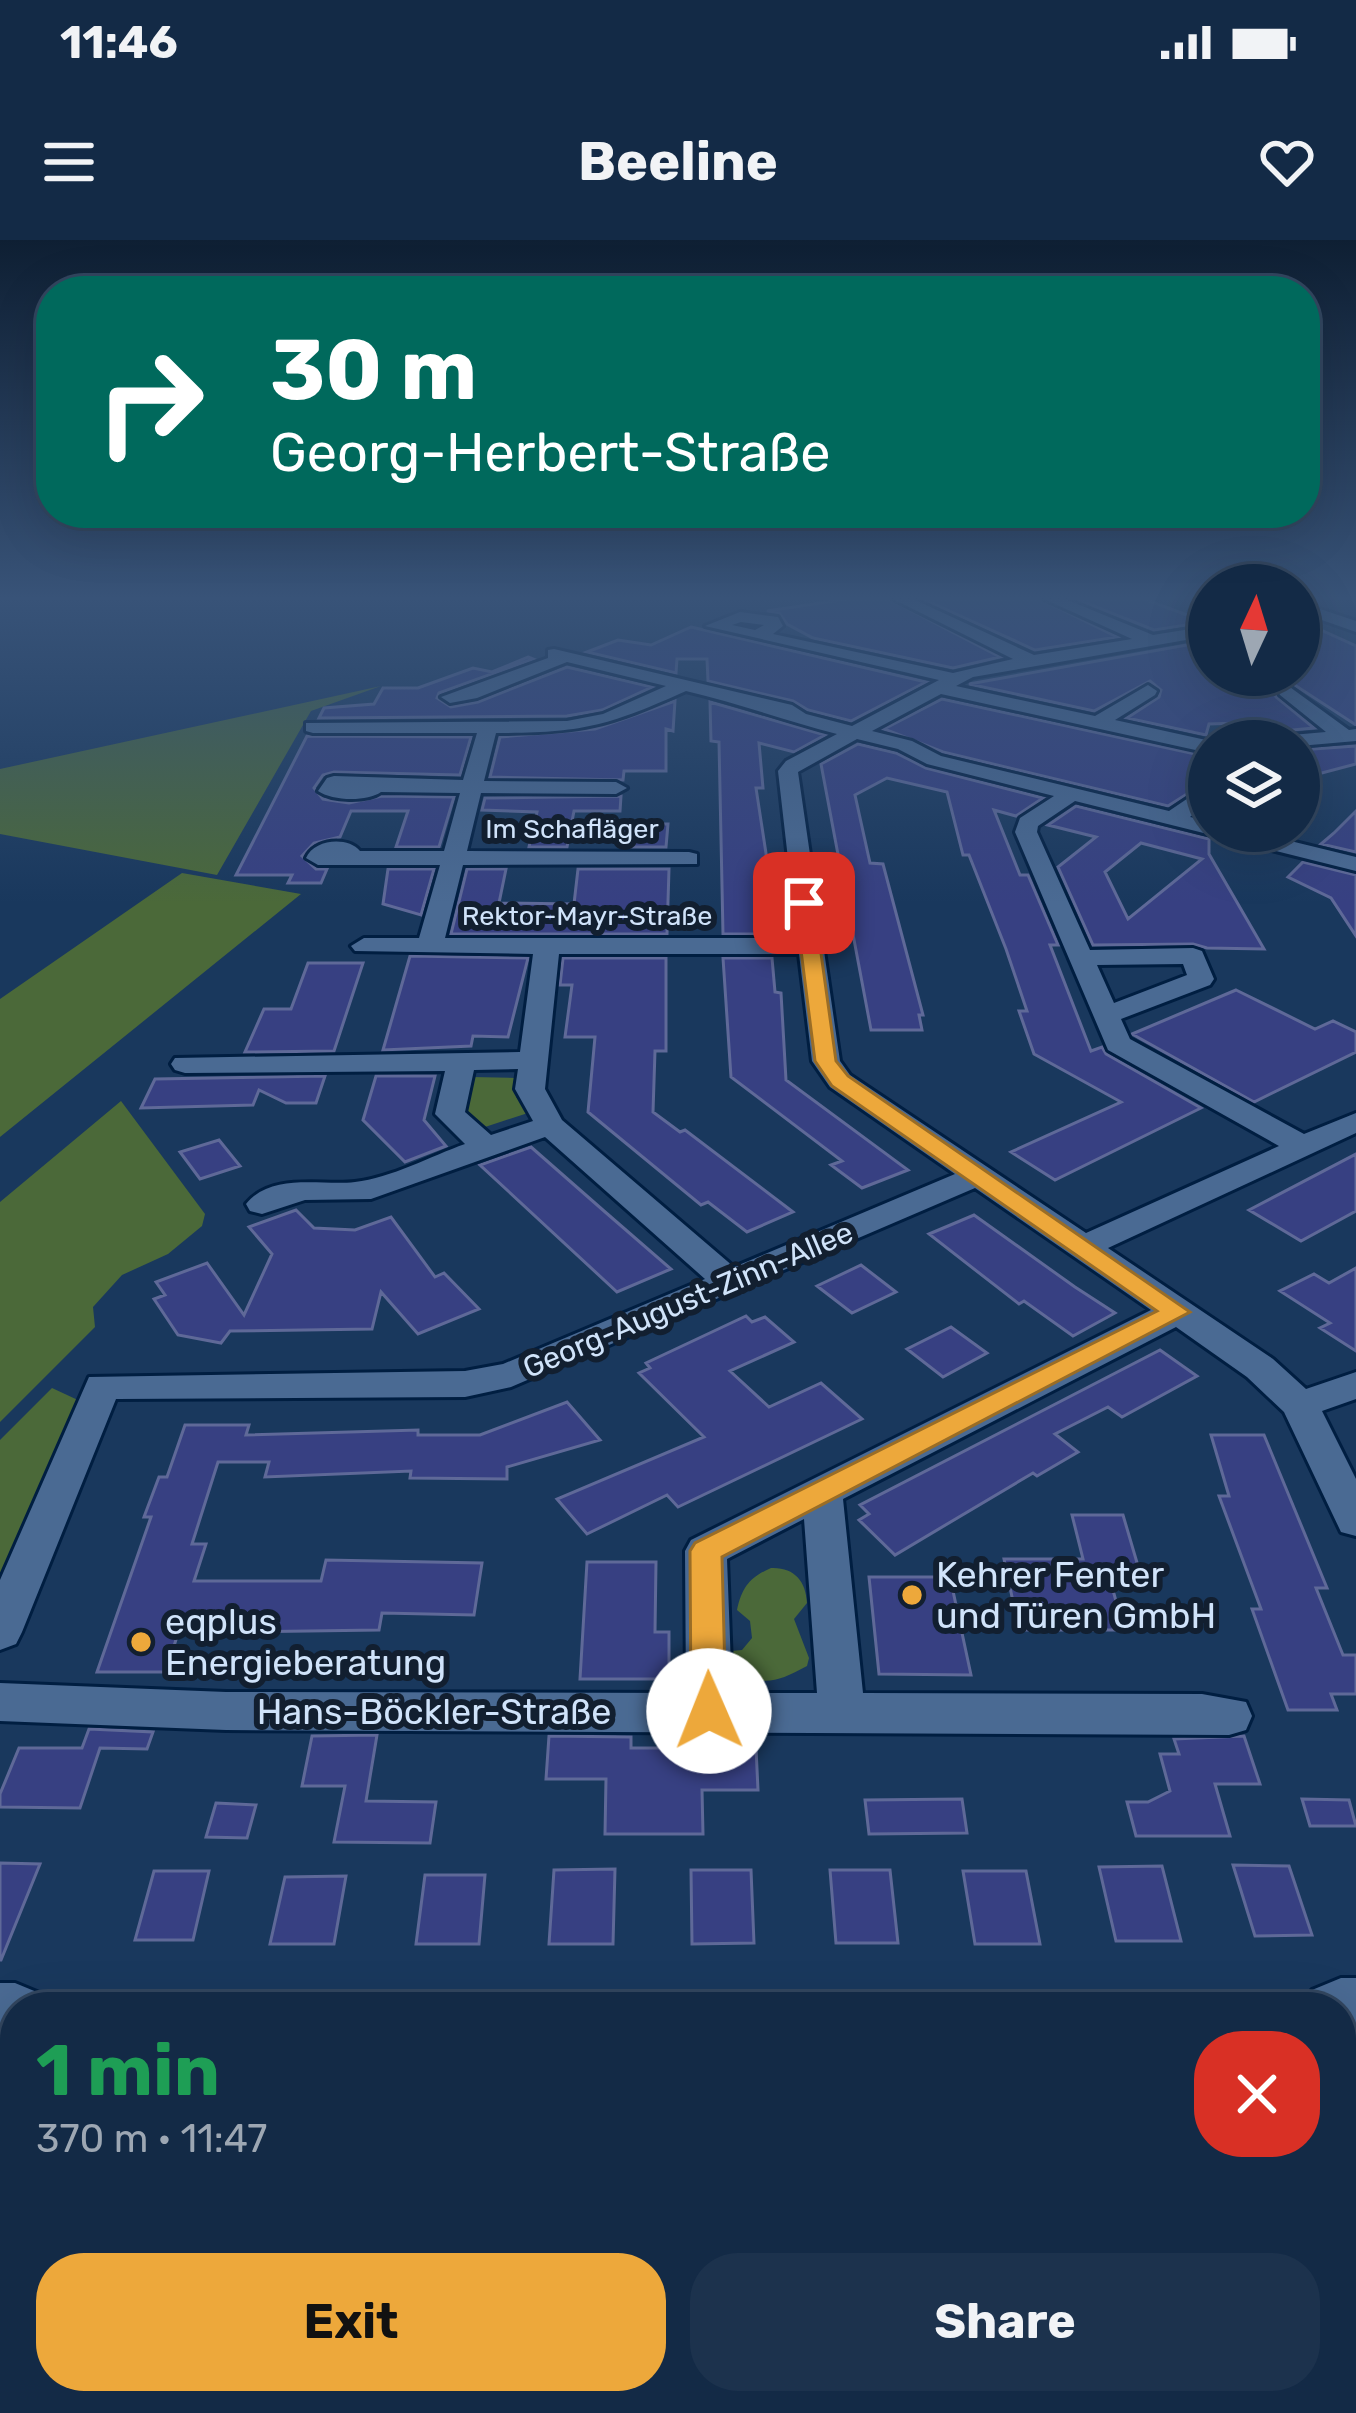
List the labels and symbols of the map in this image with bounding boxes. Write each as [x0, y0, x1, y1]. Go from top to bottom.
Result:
north arrow [1188, 564, 1320, 696]
street label: Im Schafläger [485, 813, 659, 845]
pin [753, 852, 855, 954]
street label: Rektor-Mayr-Straße [462, 900, 712, 932]
street label: Georg-August-Zinn-Allee [518, 1214, 858, 1386]
place label: Kehrer Fenter und Türen GmbH [936, 1553, 1216, 1637]
marker: Kehrer Fenter und Türen GmbH [899, 1582, 925, 1608]
place label: eqplus Energieberatung [165, 1600, 446, 1684]
marker: eqplus Energieberatung [128, 1629, 154, 1655]
position arrow [646, 1648, 772, 1774]
street label: Hans-Böckler-Straße [257, 1690, 611, 1733]

